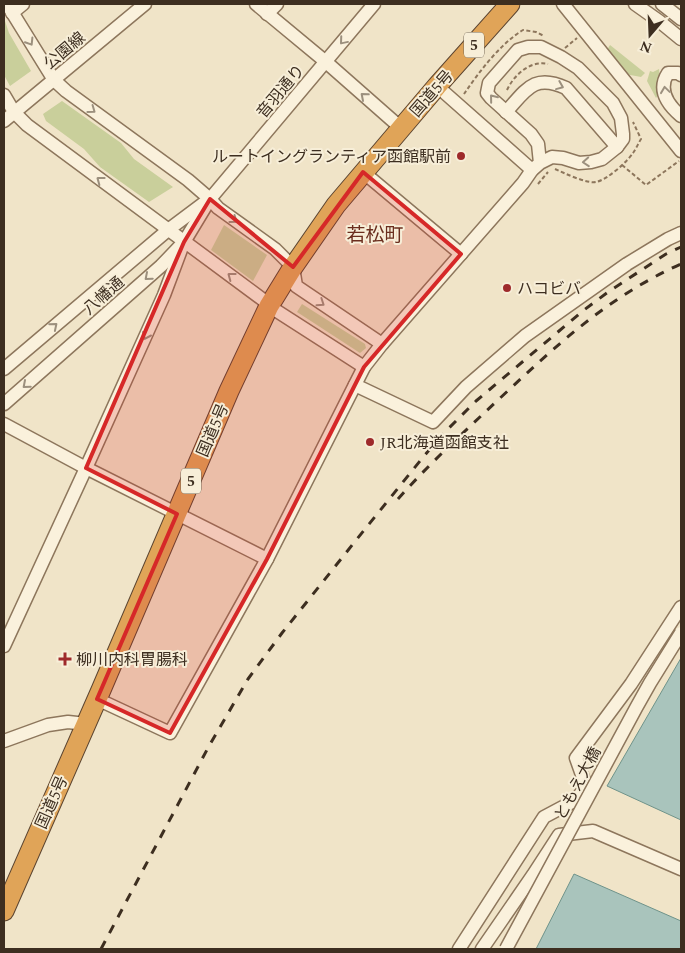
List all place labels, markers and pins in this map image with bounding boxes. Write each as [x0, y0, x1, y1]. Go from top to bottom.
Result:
place label: ルートイングランティア函館駅前 [212, 145, 451, 169]
marker: ルートイングランティア函館駅前 [455, 150, 467, 162]
place label: ハコビバ [517, 277, 581, 301]
marker: ハコビバ [501, 282, 513, 294]
place label: JR北海道函館支社 [380, 431, 509, 455]
marker: JR北海道函館支社 [364, 436, 376, 448]
place label: 柳川内科胃腸科 [76, 648, 188, 672]
marker: 柳川内科胃腸科 [58, 652, 72, 666]

